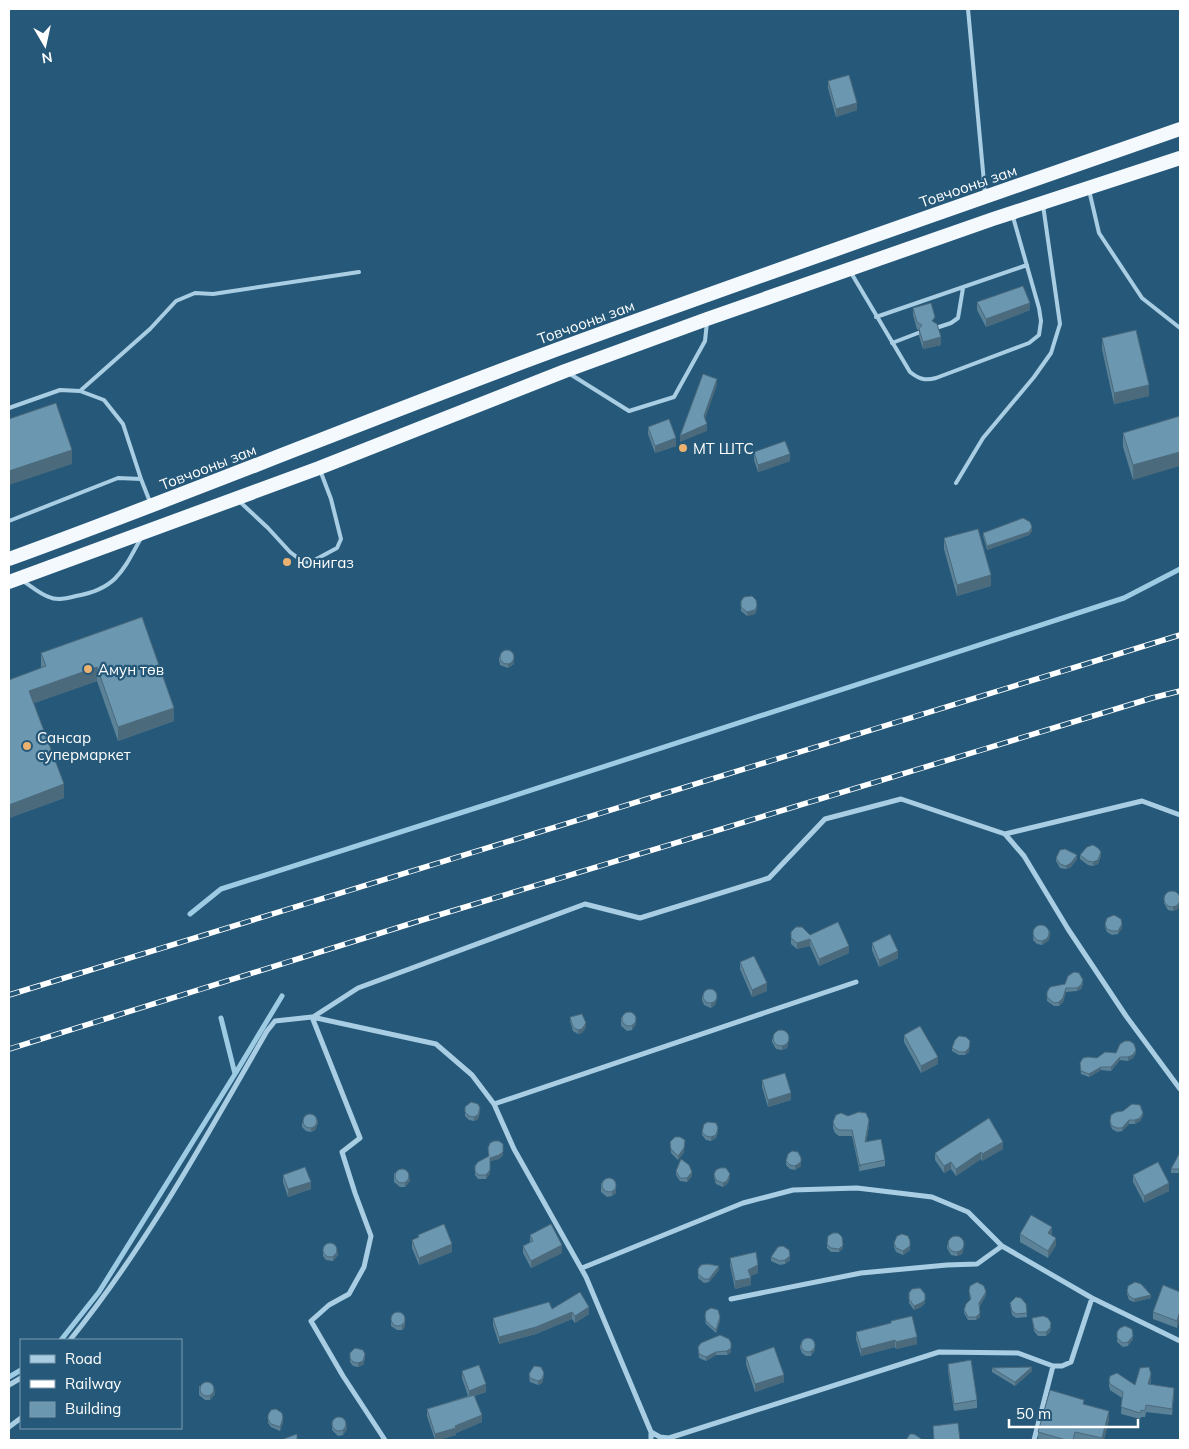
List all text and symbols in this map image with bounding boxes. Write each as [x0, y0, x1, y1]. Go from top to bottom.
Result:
north arrow [20, 20, 70, 70]
text: N [40, 48, 54, 68]
street label: Товчооны зам [917, 160, 1019, 212]
street label: Товчооны зам [535, 296, 637, 348]
place label: MT ШТС [693, 439, 754, 458]
street label: Товчооны зам [157, 440, 259, 494]
marker: MT ШТС [677, 442, 689, 454]
place label: Юнигаз [297, 553, 354, 572]
marker: Юнигаз [281, 556, 293, 568]
place label: Амун төв [98, 660, 164, 679]
marker: Амун төв [82, 663, 94, 675]
place label: Сансар супермаркет [37, 728, 131, 764]
marker: Сансар супермаркет [21, 740, 33, 752]
legend [20, 1339, 182, 1429]
text: Road [65, 1349, 102, 1368]
text: Railway [65, 1374, 121, 1393]
scale bar [1009, 1396, 1138, 1428]
text: Building [65, 1399, 121, 1418]
text: 50 m [1016, 1404, 1051, 1423]

